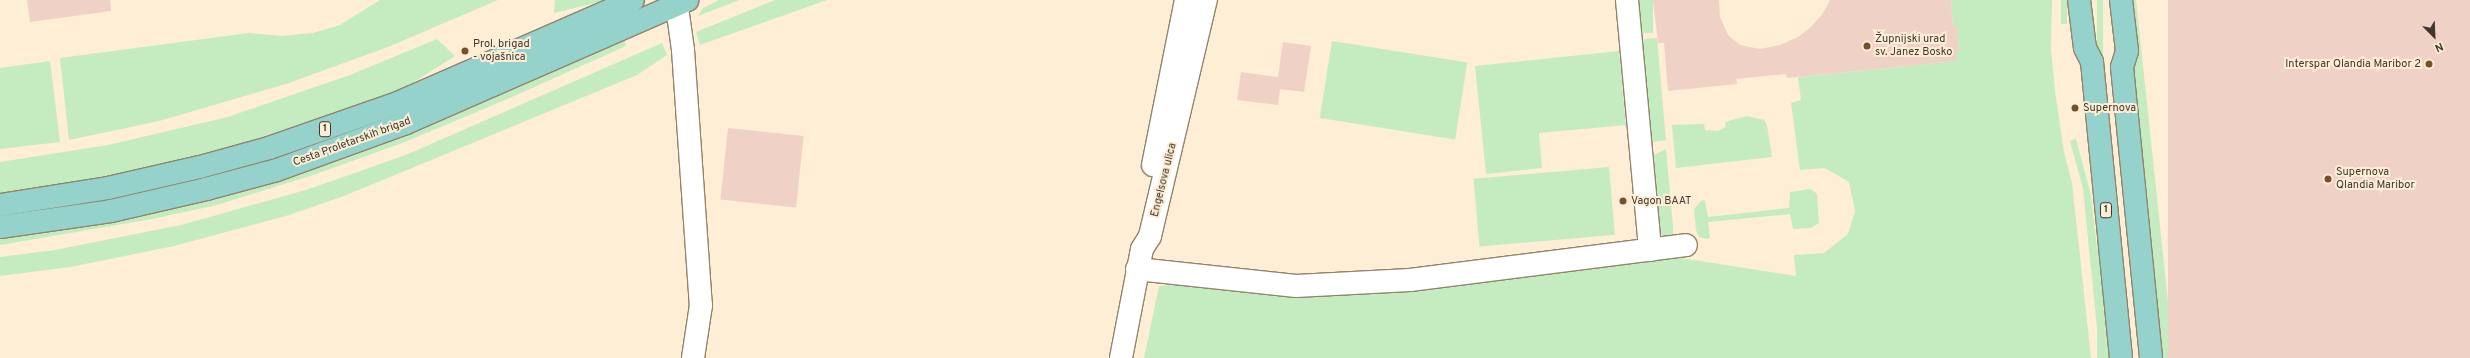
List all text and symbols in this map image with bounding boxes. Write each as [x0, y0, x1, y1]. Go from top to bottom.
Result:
north arrow [2414, 16, 2454, 56]
place label: Župnijski urad sv. Janez Bosko [1875, 33, 1952, 59]
place label: Prol. brigad - vojašnica [473, 38, 530, 64]
text: N [2432, 39, 2445, 55]
marker: Župnijski urad sv. Janez Bosko [1862, 41, 1872, 51]
marker: Prol. brigad - vojašnica [460, 46, 470, 56]
place label: Interspar Qlandia Maribor 2 [2285, 57, 2421, 71]
marker: Interspar Qlandia Maribor 2 [2424, 59, 2434, 69]
place label: Supernova [2083, 101, 2136, 115]
marker: Supernova [2070, 103, 2080, 113]
street label: Cesta Proletarskih brigad [291, 115, 413, 169]
road number: 1 [319, 121, 331, 137]
street label: Engelsova ulica [1148, 142, 1180, 218]
place label: Supernova Qlandia Maribor [2336, 166, 2415, 192]
marker: Supernova Qlandia Maribor [2323, 174, 2333, 184]
place label: Vagon BAAT [1631, 194, 1691, 208]
marker: Vagon BAAT [1618, 196, 1628, 206]
road number: 1 [2100, 202, 2112, 218]

